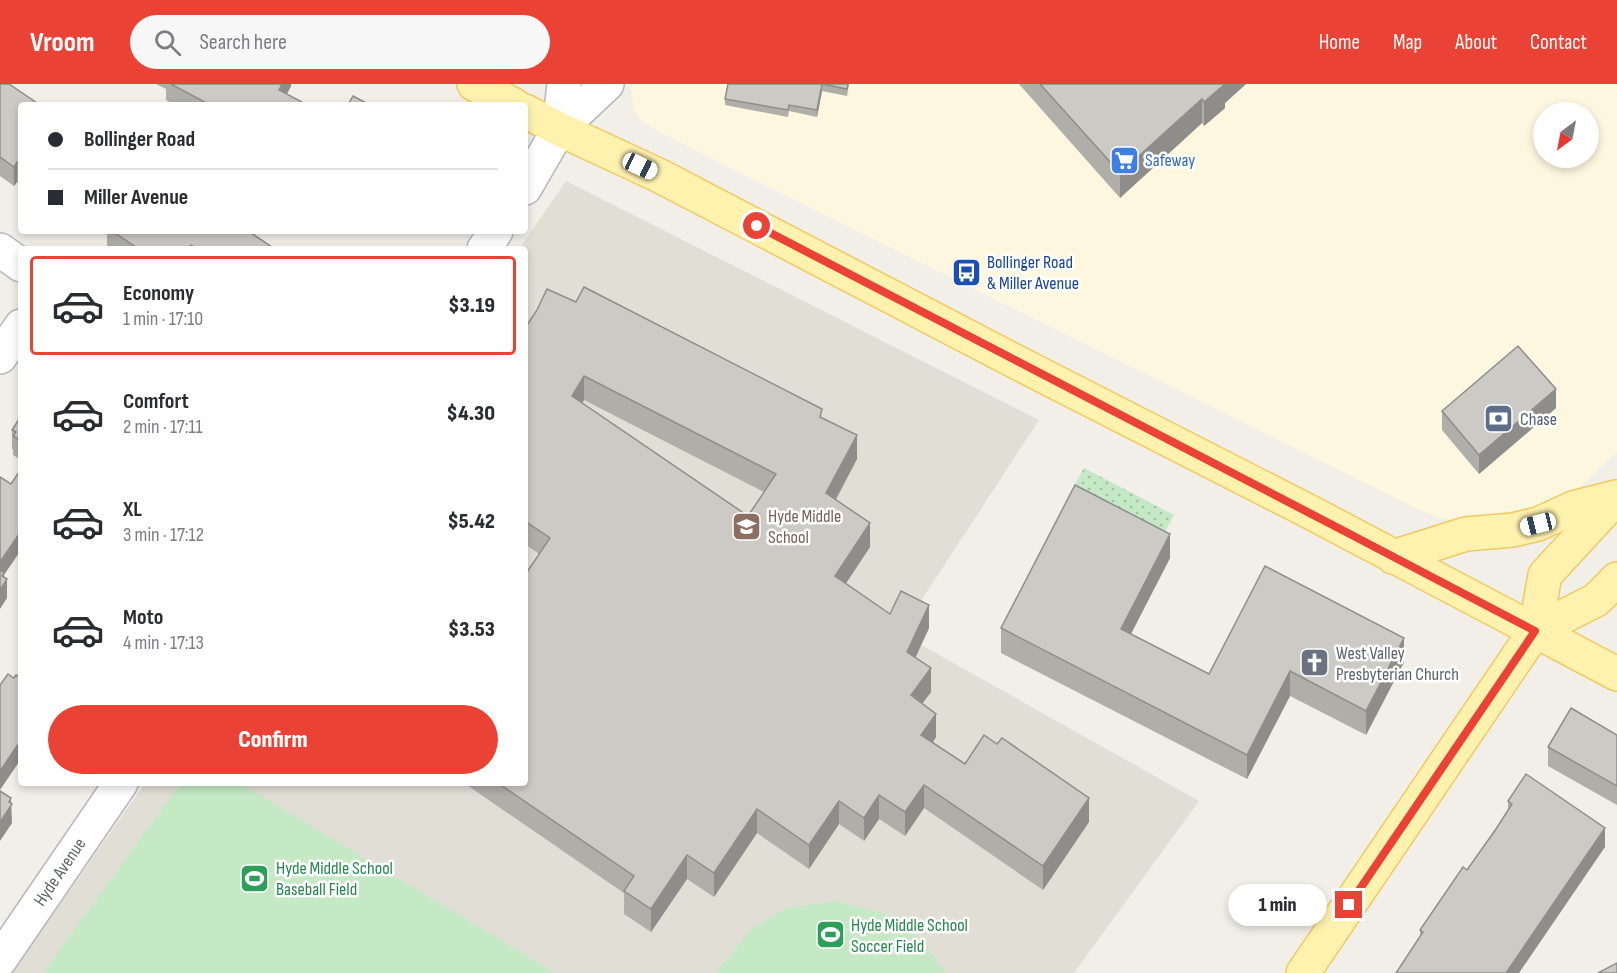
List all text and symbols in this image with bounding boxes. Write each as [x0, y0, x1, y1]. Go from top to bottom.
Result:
search box [130, 15, 550, 69]
text: Vroom [30, 26, 94, 59]
icon: search [151, 26, 184, 59]
text: Search here [199, 29, 287, 56]
text: Home [1319, 30, 1360, 55]
text: Map [1393, 30, 1422, 55]
text: About [1455, 30, 1497, 55]
text: Contact [1530, 30, 1587, 55]
north arrow [1533, 102, 1599, 168]
map controls [1533, 102, 1599, 168]
text: Bollinger Road [84, 126, 195, 153]
supermarket icon: Safeway [1108, 144, 1140, 176]
car [620, 150, 660, 182]
place label: Safeway [1145, 150, 1195, 171]
text: Miller Avenue [84, 184, 188, 211]
route start [743, 212, 770, 239]
place label: Bollinger Road & Miller Avenue [987, 252, 1079, 294]
bus stop icon: Bollinger Road & Miller Avenue [950, 256, 982, 288]
icon: car [51, 279, 105, 333]
text: Economy [123, 280, 194, 307]
text: $3.19 [448, 292, 495, 319]
text: 1 min · 17:10 [123, 307, 203, 331]
icon: car [51, 387, 105, 441]
text: Comfort [123, 388, 189, 415]
text: $4.30 [447, 400, 495, 427]
bank icon: Chase [1483, 403, 1515, 435]
place label: Chase [1520, 409, 1557, 430]
text: 2 min · 17:11 [123, 415, 202, 439]
icon: car [51, 495, 105, 549]
text: XL [123, 496, 142, 523]
place label: Hyde Middle School [768, 506, 841, 548]
text: $5.42 [447, 508, 495, 535]
school or university icon: Hyde Middle School [731, 510, 763, 542]
car [1518, 511, 1558, 537]
text: 3 min · 17:12 [123, 523, 204, 547]
icon: car [51, 603, 105, 657]
text: Moto [123, 604, 163, 631]
text: $3.53 [448, 616, 495, 643]
text: 4 min · 17:13 [123, 631, 204, 655]
place label: West Valley Presbyterian Church [1336, 643, 1459, 685]
church icon: West Valley Presbyterian Church [1299, 647, 1331, 679]
button: Confirm [48, 705, 498, 774]
street label: Hyde Avenue [30, 834, 90, 910]
place label: Hyde Middle School Baseball Field [276, 858, 393, 900]
sports icon: Hyde Middle School Baseball Field [239, 862, 271, 894]
callout: 1 min [1229, 884, 1328, 926]
route end [1335, 891, 1362, 918]
text: 1 min [1258, 893, 1297, 917]
place label: Hyde Middle School Soccer Field [851, 915, 968, 957]
sports icon: Hyde Middle School Soccer Field [814, 919, 846, 951]

